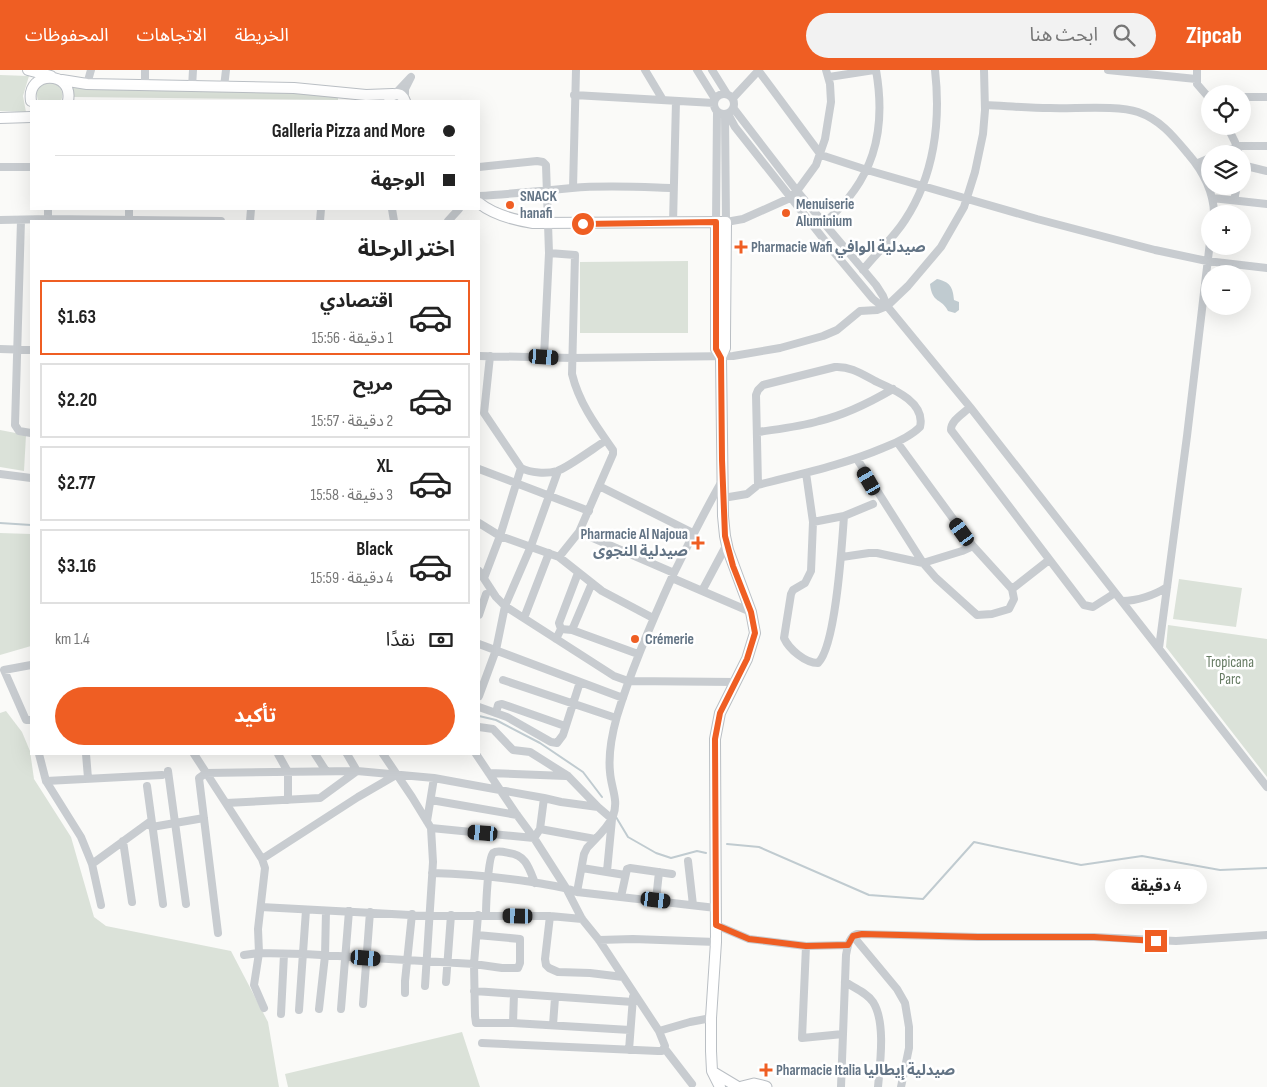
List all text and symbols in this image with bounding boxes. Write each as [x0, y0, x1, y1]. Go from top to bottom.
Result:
search box [806, 13, 1156, 58]
icon: search [1110, 21, 1138, 49]
text: Zipcab [1186, 21, 1242, 50]
text: ابحث هنا [1029, 24, 1098, 47]
text: المحفوظات [25, 25, 109, 46]
text: الاتجاهات [137, 25, 207, 46]
text: الخريطة [235, 25, 289, 46]
map controls [1201, 85, 1251, 315]
button: locate [1201, 85, 1251, 135]
text: Galleria Pizza and More [272, 120, 425, 143]
button: layers [1201, 145, 1251, 195]
text: الوجهة [371, 169, 425, 192]
place label: SNACK hanafi [520, 187, 557, 223]
place label: Menuiserie Aluminium [795, 195, 854, 231]
marker: SNACK hanafi [504, 199, 516, 211]
button: + [1201, 205, 1251, 255]
marker: Menuiserie Aluminium [780, 207, 792, 219]
route start [572, 213, 594, 235]
text: اختر الرحلة [358, 236, 455, 263]
place label: Pharmacie Wafi صيدلية الوافي [751, 238, 926, 258]
marker: Pharmacie Wafi صيدلية الوافي [735, 241, 747, 253]
button: − [1201, 265, 1251, 315]
text: اقتصادي [320, 290, 393, 313]
icon: car [408, 295, 453, 340]
text: $1.63 [57, 306, 96, 329]
text: 1 دقيقة · 15:56 [312, 329, 393, 348]
car [528, 348, 559, 366]
text: مريح [353, 373, 393, 396]
icon: car [408, 378, 453, 423]
text: $2.20 [57, 389, 97, 412]
text: 2 دقيقة · 15:57 [311, 412, 393, 431]
text: XL [377, 455, 393, 478]
icon: car [408, 461, 453, 506]
car [855, 464, 882, 498]
text: $2.77 [57, 472, 95, 495]
text: 3 دقيقة · 15:58 [311, 486, 393, 505]
car [947, 515, 976, 549]
place label: Pharmacie Al Najoua صيدلية النجوى [581, 525, 688, 561]
marker: Pharmacie Al Najoua صيدلية النجوى [692, 537, 704, 549]
text: Black [356, 538, 393, 561]
icon: car [408, 544, 453, 589]
text: $3.16 [57, 555, 96, 578]
text: 4 دقيقة · 15:59 [310, 569, 393, 588]
icon: cash [427, 626, 455, 654]
text: نقدًا [386, 629, 415, 652]
text: 1.4 km [55, 630, 90, 649]
place label: Crémerie [645, 630, 694, 649]
marker: Crémerie [629, 633, 641, 645]
park label: Tropicana Parc [1206, 653, 1254, 689]
button: تأكيد [55, 687, 455, 745]
car [467, 824, 498, 842]
callout: 4 دقيقة [1105, 868, 1207, 904]
text: 4 دقيقة [1131, 877, 1181, 896]
car [640, 891, 671, 909]
car [502, 908, 533, 924]
route end [1145, 930, 1167, 952]
car [350, 949, 381, 967]
place label: Pharmacie Italia صيدلية إيطاليا [776, 1061, 956, 1080]
marker: Pharmacie Italia صيدلية إيطاليا [760, 1064, 772, 1076]

